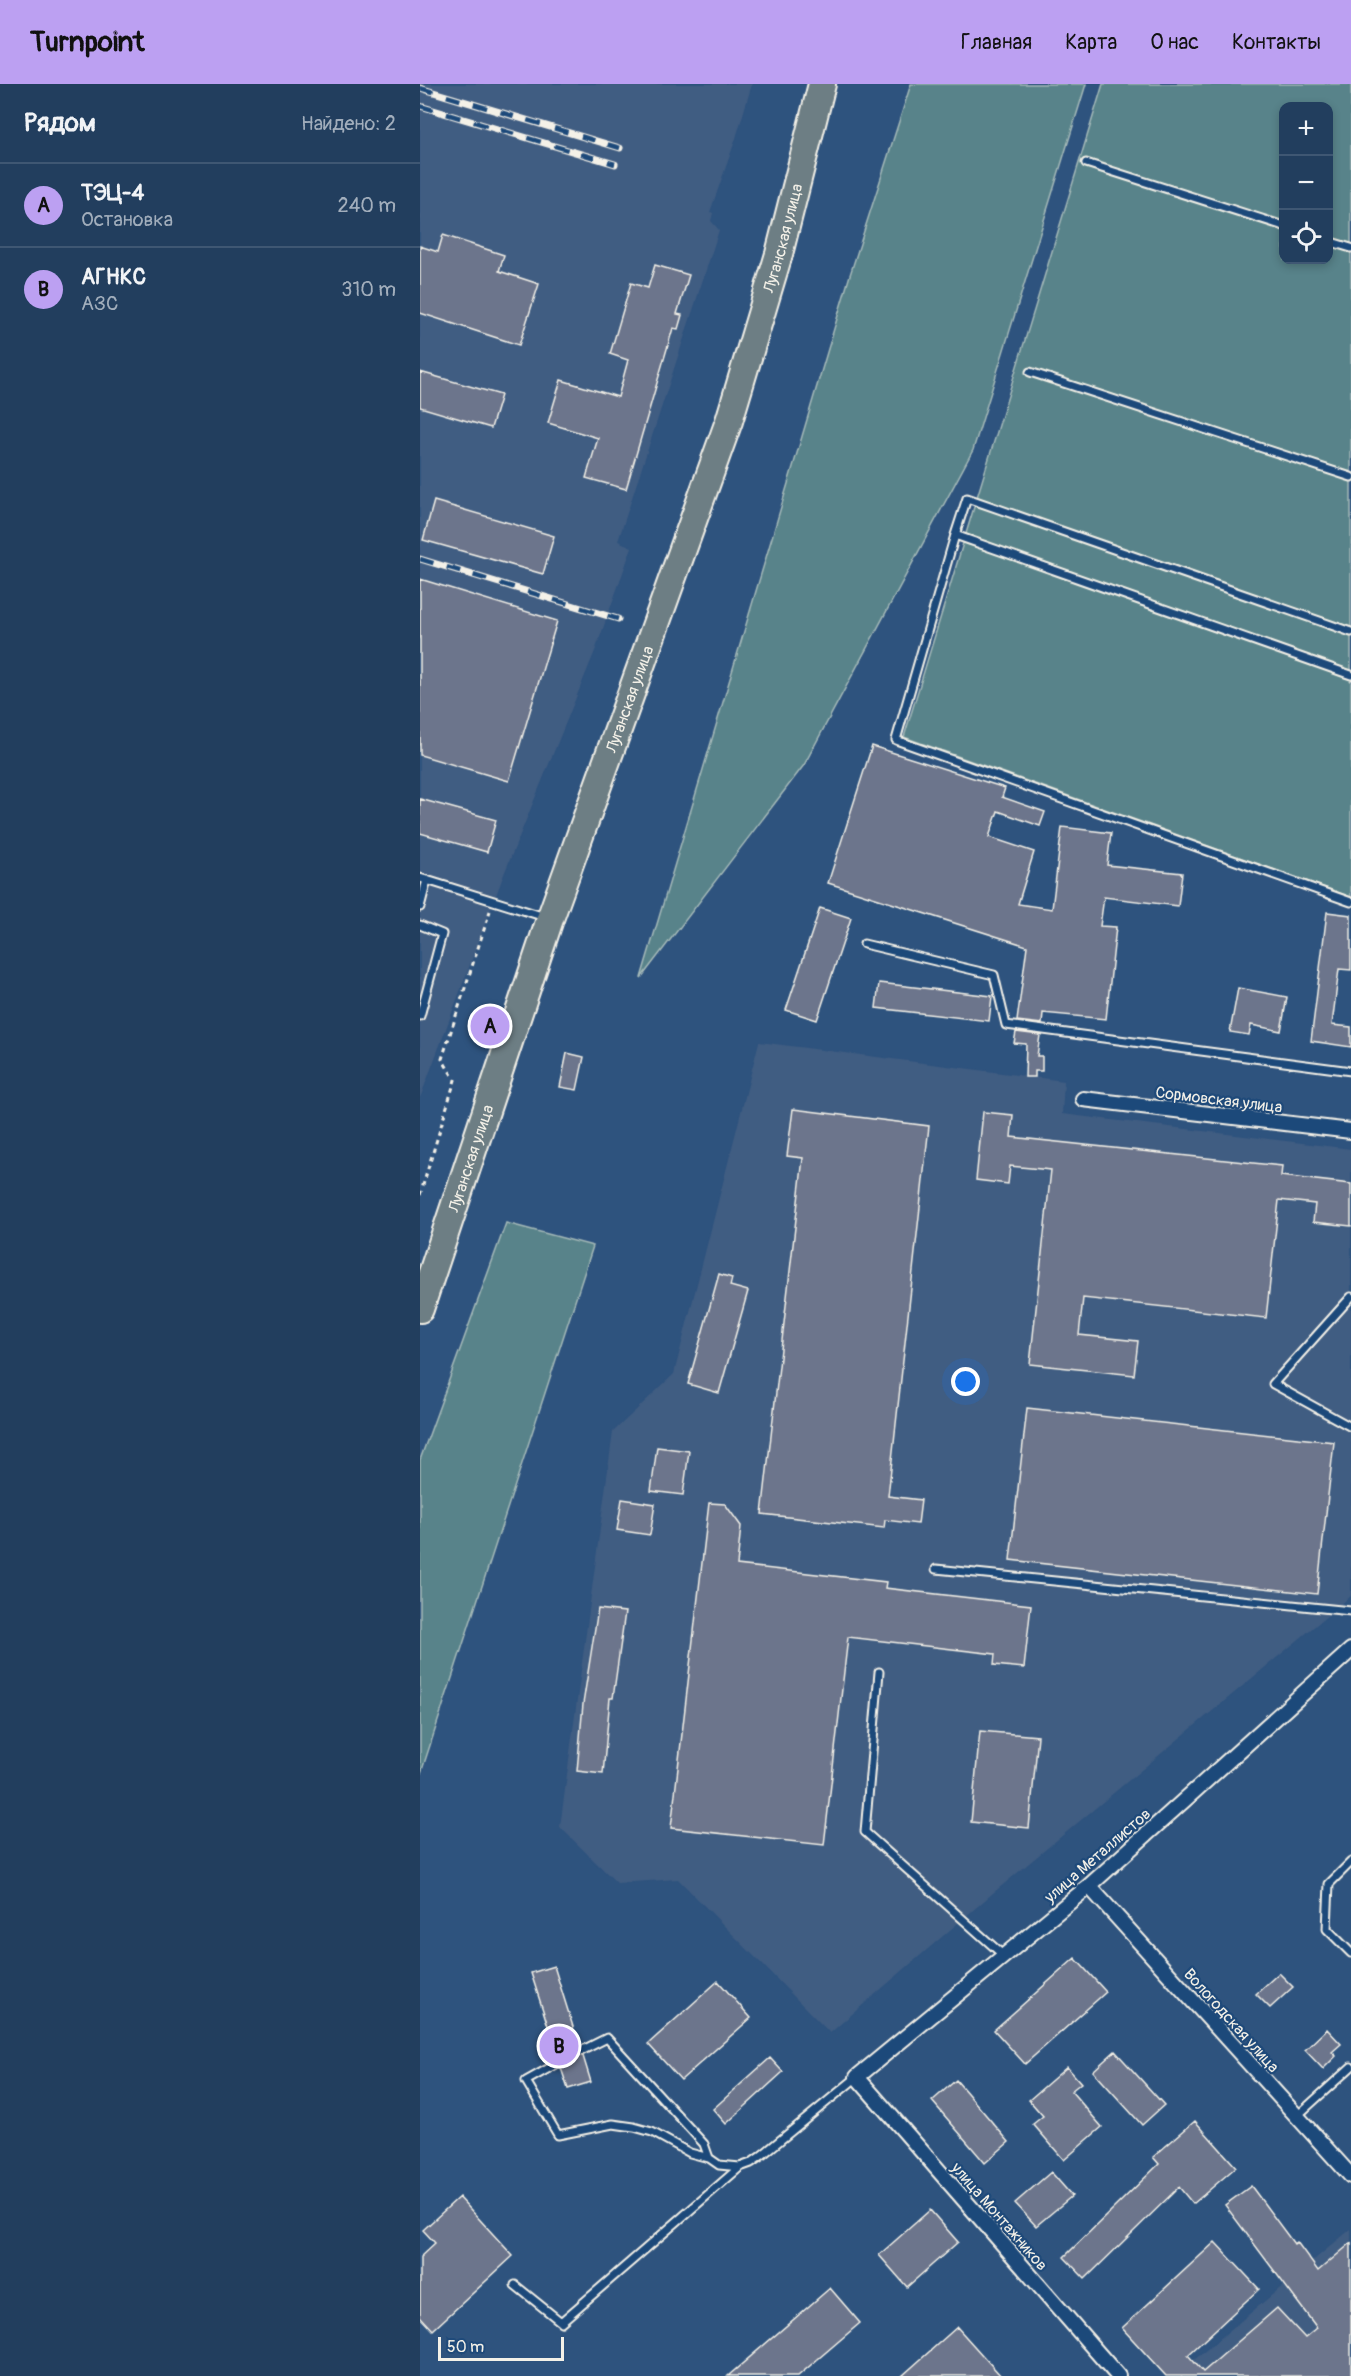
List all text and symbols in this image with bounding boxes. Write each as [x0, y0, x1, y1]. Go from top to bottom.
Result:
text: Turnpoint [30, 25, 144, 60]
text: Главная [961, 29, 1032, 56]
text: Карта [1065, 29, 1117, 56]
text: О нас [1150, 29, 1199, 56]
text: Контакты [1232, 29, 1321, 56]
map controls [1279, 102, 1333, 264]
button: + [1279, 102, 1333, 156]
text: Рядом [24, 107, 96, 139]
text: Найдено: 2 [301, 111, 396, 136]
button: − [1279, 156, 1333, 210]
text: ТЭЦ-4 [81, 179, 144, 207]
street label: Луганская улица [759, 182, 807, 296]
text: A [37, 193, 50, 218]
text: 240 m [337, 193, 396, 218]
text: Остановка [81, 207, 173, 232]
button: locate [1279, 210, 1333, 264]
text: АГНКС [81, 263, 146, 291]
text: B [38, 277, 49, 302]
text: 310 m [341, 277, 396, 302]
text: АЗС [81, 291, 118, 316]
street label: Луганская улица [601, 643, 658, 756]
pin: A [470, 1004, 510, 1048]
street label: Сормовская улица [1154, 1082, 1283, 1118]
street label: Луганская улица [444, 1102, 498, 1216]
your location [951, 1367, 980, 1396]
street label: улица Металлистов [1040, 1804, 1155, 1908]
street label: Вологодская улица [1179, 1965, 1283, 2077]
pin: B [540, 2024, 578, 2068]
street label: улица Монтажников [946, 2158, 1052, 2275]
scale bar [438, 2334, 564, 2362]
text: 50 m [447, 2337, 484, 2357]

